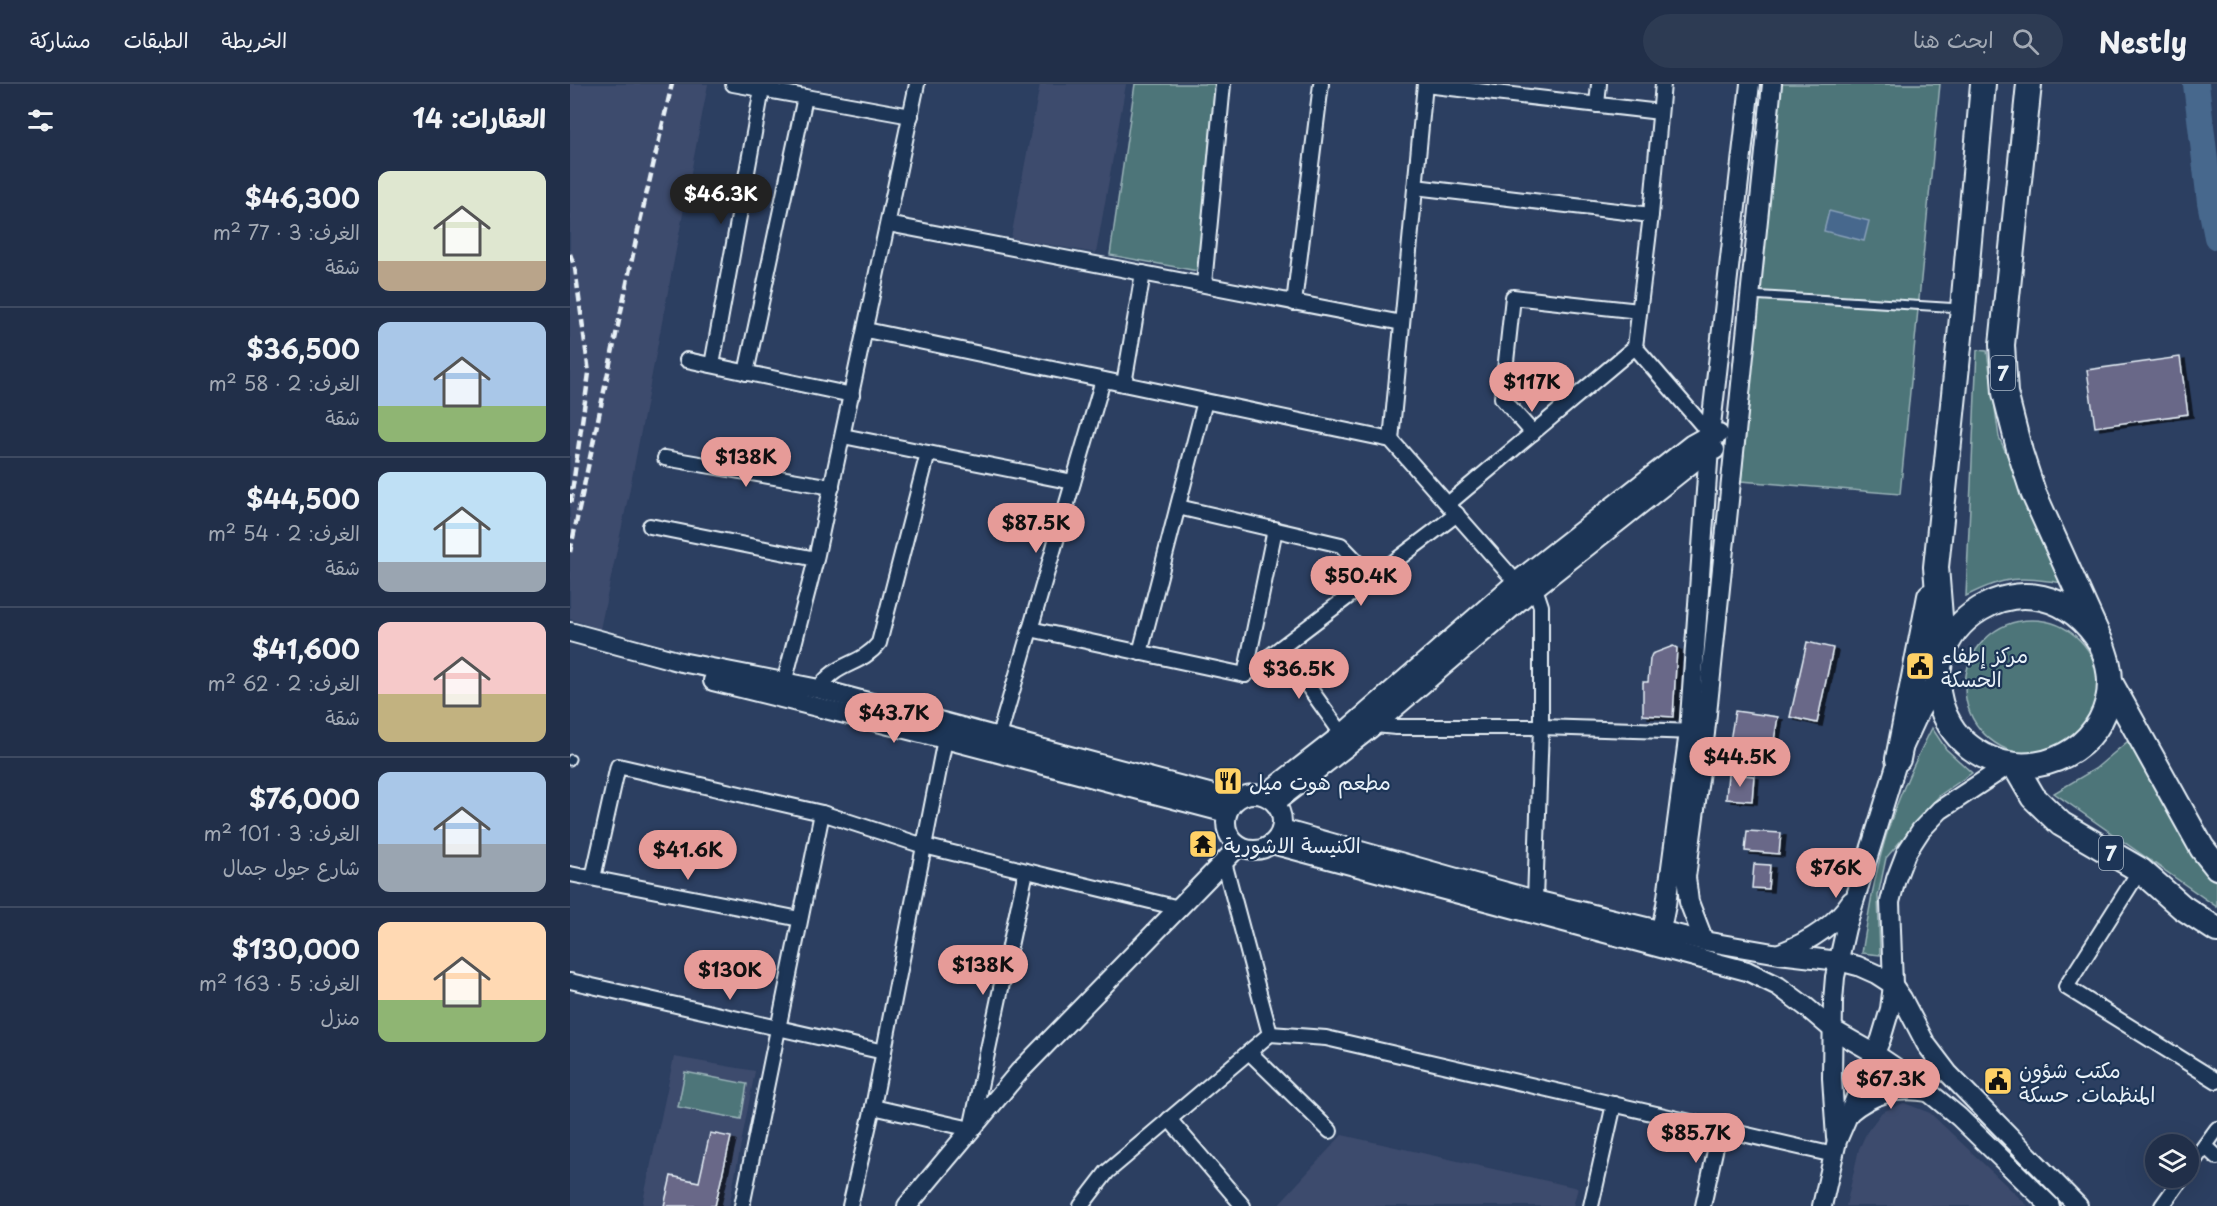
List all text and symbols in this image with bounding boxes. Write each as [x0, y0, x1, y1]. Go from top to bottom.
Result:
search box [1643, 14, 2063, 68]
text: Nestly [2099, 20, 2187, 63]
text: ابحث هنا [1913, 22, 1994, 55]
text: مشاركة [30, 23, 91, 55]
text: الطبقات [124, 23, 189, 55]
text: الخريطة [222, 23, 287, 55]
icon: search [2009, 25, 2042, 58]
text: العقارات: 14 [413, 98, 546, 137]
icon: filters [24, 104, 57, 137]
pin: $46.3K [672, 174, 770, 225]
text: $46,300 [245, 178, 360, 217]
text: $46.3K [684, 178, 758, 208]
icon: home [426, 195, 498, 267]
text: الغرف: 3 · 77 m² [213, 217, 360, 247]
text: شقة [325, 251, 360, 281]
text: $36,500 [247, 329, 360, 368]
icon: home [426, 346, 498, 418]
road number: 7 [1991, 356, 2015, 390]
pin: $117K [1490, 362, 1574, 413]
text: $117K [1503, 366, 1561, 396]
text: الغرف: 2 · 58 m² [208, 368, 360, 398]
text: شقة [325, 402, 360, 432]
pin: $138K [704, 437, 788, 488]
text: $138K [715, 441, 777, 471]
text: $44,500 [246, 479, 360, 518]
icon: home [426, 496, 498, 568]
pin: $87.5K [987, 503, 1085, 554]
text: $87.5K [1002, 507, 1070, 537]
text: الغرف: 2 · 54 m² [208, 518, 360, 548]
text: شقة [325, 552, 360, 582]
pin: $50.4K [1312, 556, 1410, 607]
text: $50.4K [1325, 560, 1397, 590]
text: $41,600 [252, 629, 360, 668]
place label: مركز إطفاء الحسكة [1941, 638, 2028, 694]
icon: home [426, 646, 498, 718]
pin: $36.5K [1250, 649, 1348, 700]
public building icon: مركز إطفاء الحسكة [1904, 650, 1936, 682]
text: $36.5K [1263, 653, 1335, 683]
text: الغرف: 2 · 62 m² [208, 668, 360, 698]
pin: $43.7K [845, 693, 943, 744]
text: $43.7K [859, 697, 929, 727]
text: شقة [325, 702, 360, 732]
pin: $44.5K [1691, 737, 1789, 788]
text: $44.5K [1703, 741, 1777, 771]
restaurant icon: مطعم هوت ميل [1212, 765, 1244, 797]
place label: مطعم هوت ميل [1249, 765, 1391, 799]
text: $76,000 [249, 779, 360, 818]
icon: home [426, 796, 498, 868]
text: الغرف: 3 · 101 m² [204, 818, 360, 848]
temple icon: الكنيسة الاشورية [1187, 828, 1219, 860]
place label: الكنيسة الاشورية [1224, 828, 1361, 860]
pin: $41.6K [639, 830, 737, 881]
text: $41.6K [653, 834, 723, 864]
road number: 7 [2099, 836, 2123, 870]
pin: $76K [1800, 848, 1872, 899]
text: شارع جول جمال [223, 852, 360, 882]
text: $76K [1810, 852, 1862, 882]
text: $130,000 [232, 929, 360, 968]
pin: $138K [941, 945, 1025, 996]
icon: home [426, 946, 498, 1018]
text: $138K [952, 949, 1014, 979]
pin: $130K [688, 950, 772, 1001]
text: $130K [698, 954, 762, 984]
text: الغرف: 5 · 163 m² [199, 968, 360, 998]
text: منزل [321, 1002, 360, 1032]
place label: مكتب شؤون المنظمات. حسكة [2019, 1053, 2155, 1109]
pin: $67.3K [1842, 1059, 1940, 1110]
text: $67.3K [1856, 1063, 1926, 1093]
public building icon: مكتب شؤون المنظمات. حسكة [1982, 1065, 2014, 1097]
pin: $85.7K [1647, 1113, 1745, 1164]
text: $85.7K [1661, 1117, 1731, 1147]
map controls [2145, 1134, 2199, 1188]
button: layers [2145, 1134, 2199, 1188]

